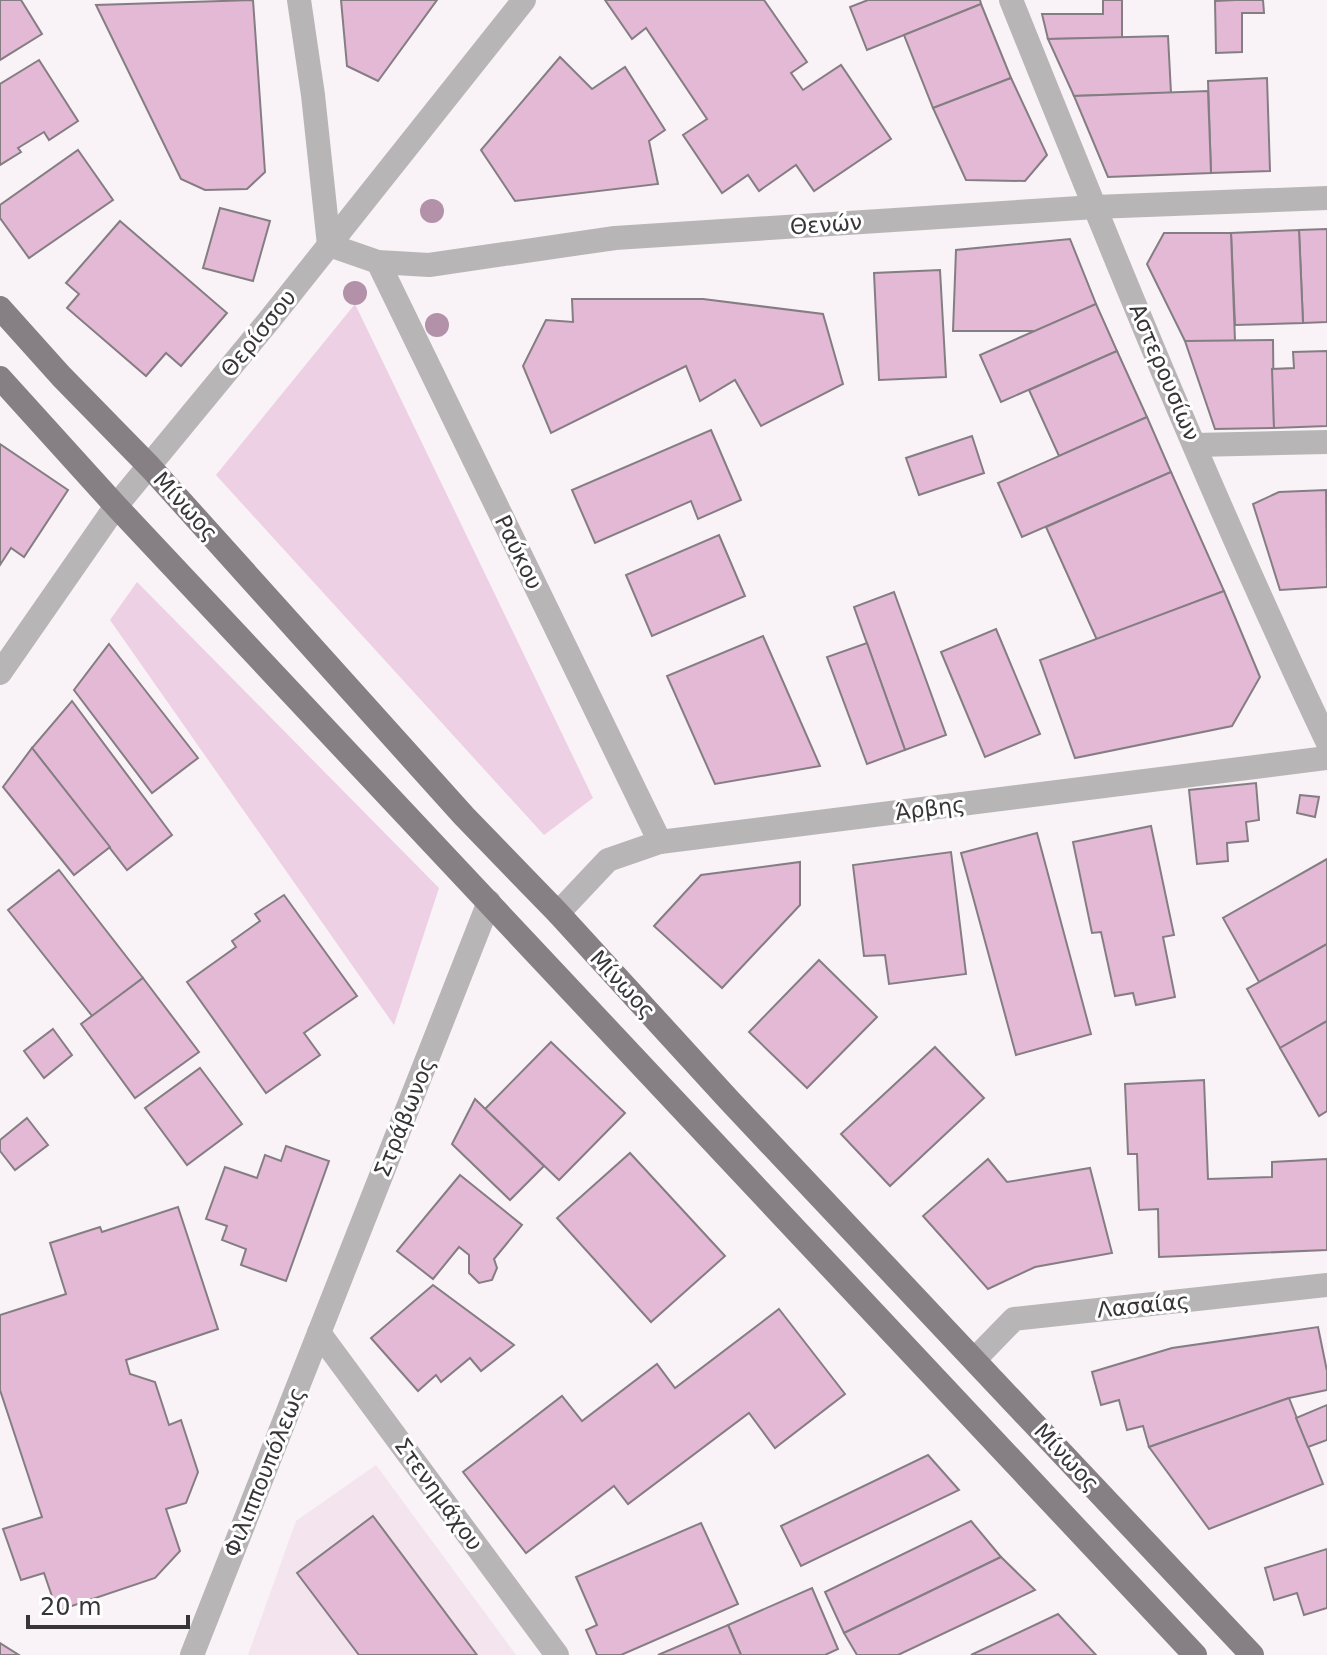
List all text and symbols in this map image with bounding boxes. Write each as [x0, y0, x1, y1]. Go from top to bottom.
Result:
street label: Θενών [789, 210, 863, 239]
street label: Θερίσσου [216, 285, 301, 382]
street label: Αστερουσίων [1124, 300, 1205, 444]
street label: Μίνωος [148, 467, 223, 546]
street label: Ραύκου [490, 511, 547, 593]
street label: Άρβης [894, 792, 966, 825]
street label: Μίνωος [585, 945, 660, 1023]
street label: Στράβωνος [369, 1054, 440, 1181]
street label: Λασαίας [1096, 1288, 1191, 1323]
street label: Φιλιππουπόλεως [219, 1384, 310, 1561]
street label: Μίνωος [1029, 1418, 1104, 1496]
street label: Στενημάχου [389, 1433, 488, 1555]
scale bar [28, 1579, 188, 1629]
text: 20 m [40, 1593, 102, 1621]

